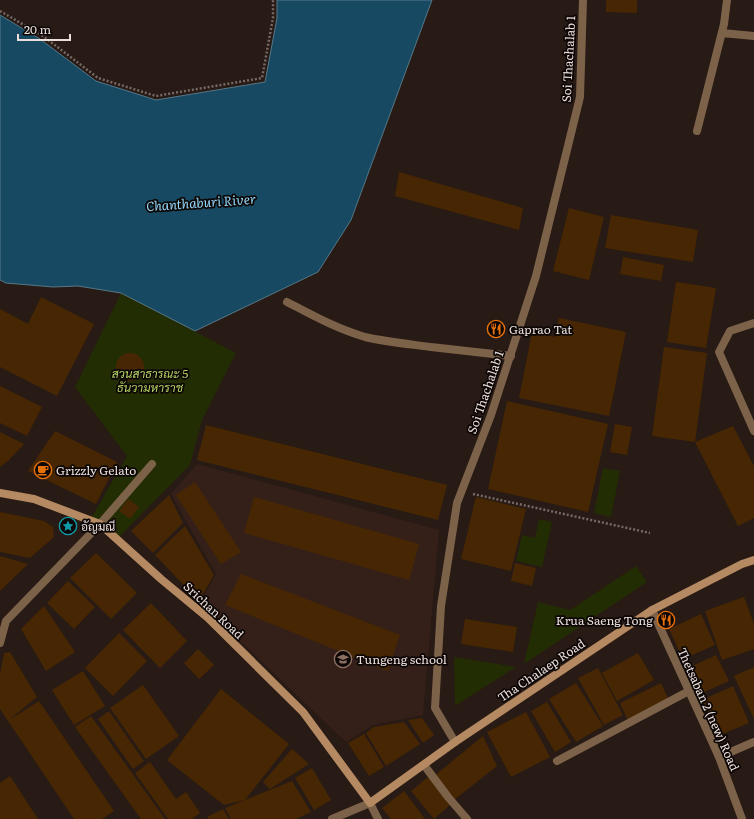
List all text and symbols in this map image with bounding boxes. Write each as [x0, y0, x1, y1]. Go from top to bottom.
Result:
street label: Soi Thachalab 1 [557, 15, 579, 103]
scale bar [18, 16, 70, 42]
text: 20 m [24, 20, 51, 38]
water label: Chanthaburi River [145, 189, 257, 215]
restaurant icon: Gaprao Tat [486, 319, 506, 339]
place label: Gaprao Tat [509, 320, 572, 338]
street label: Soi Thachalab 1 [462, 348, 508, 436]
park label: สวนสาธารณะ 5 ธันวามหาราช [112, 364, 188, 396]
cafe icon: Grizzly Gelato [33, 460, 53, 480]
place label: Grizzly Gelato [56, 461, 136, 479]
place icon: อัญมณี [58, 516, 78, 536]
place label: อัญมณี [81, 517, 115, 535]
street label: Srichan Road [180, 577, 249, 643]
restaurant icon: Krua Saeng Tong [656, 610, 676, 630]
place label: Krua Saeng Tong [556, 611, 653, 629]
street label: Tha Chalaep Road [494, 634, 589, 706]
street label: Thetsaban 2 (new) Road [674, 645, 745, 774]
school or university icon: Tungeng school [333, 649, 353, 669]
place label: Tungeng school [356, 650, 447, 668]

